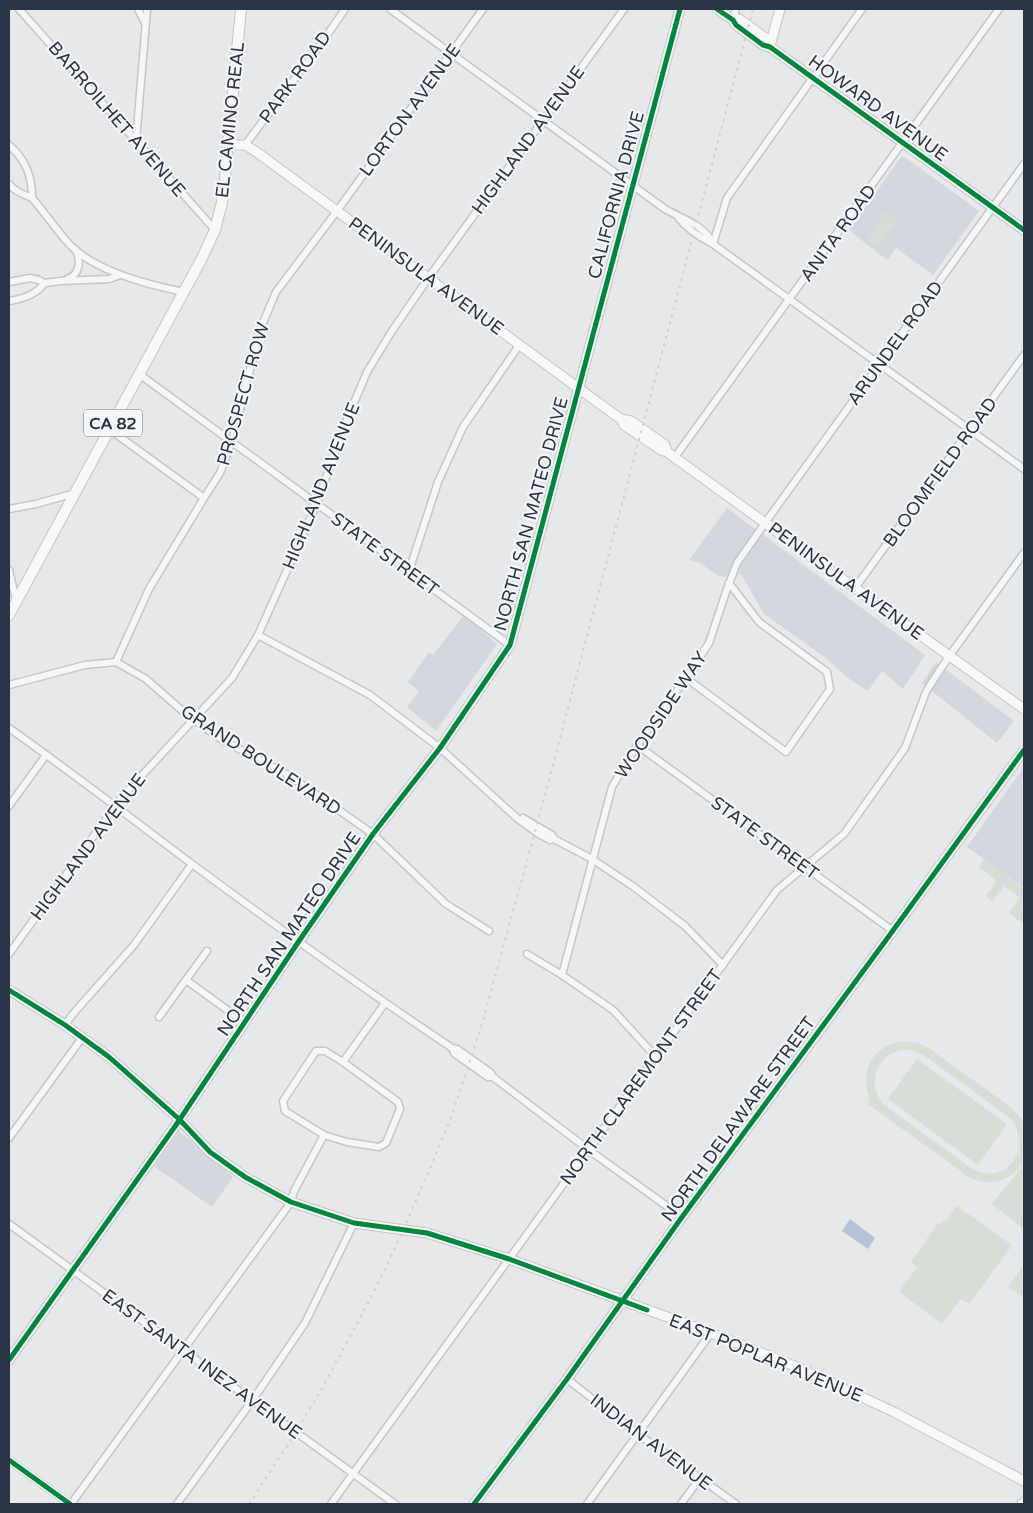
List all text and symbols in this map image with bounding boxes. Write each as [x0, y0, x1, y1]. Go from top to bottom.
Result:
street label: PARK ROAD [254, 27, 336, 127]
street label: BARROILHET AVENUE [44, 37, 190, 201]
street label: EL CAMINO REAL [211, 40, 249, 199]
street label: LORTON AVENUE [355, 40, 465, 180]
street label: HOWARD AVENUE [804, 50, 952, 166]
street label: HIGHLAND AVENUE [467, 61, 589, 219]
street label: CALIFORNIA DRIVE [583, 109, 649, 281]
street label: ANITA ROAD [795, 180, 881, 286]
street label: PENINSULA AVENUE [344, 212, 508, 340]
street label: ARUNDEL ROAD [842, 276, 948, 410]
street label: PROSPECT ROW [212, 320, 274, 468]
street label: BLOOMFIELD ROAD [878, 393, 1002, 551]
street label: NORTH SAN MATEO DRIVE [489, 395, 573, 633]
street label: HIGHLAND AVENUE [277, 399, 365, 573]
road number: CA 82 [84, 409, 142, 436]
street label: STATE STREET [327, 508, 443, 600]
street label: PENINSULA AVENUE [764, 517, 928, 645]
street label: WOODSIDE WAY [610, 647, 712, 783]
street label: GRAND BOULEVARD [177, 700, 345, 820]
street label: HIGHLAND AVENUE [26, 769, 150, 925]
street label: STATE STREET [707, 792, 823, 884]
street label: NORTH SAN MATEO DRIVE [212, 828, 366, 1040]
street label: NORTH CLAREMONT STREET [555, 965, 727, 1189]
street label: NORTH DELAWARE STREET [656, 1012, 820, 1226]
street label: EAST SANTA INEZ AVENUE [98, 1284, 306, 1444]
street label: EAST POPLAR AVENUE [666, 1309, 866, 1407]
street label: INDIAN AVENUE [586, 1389, 716, 1495]

